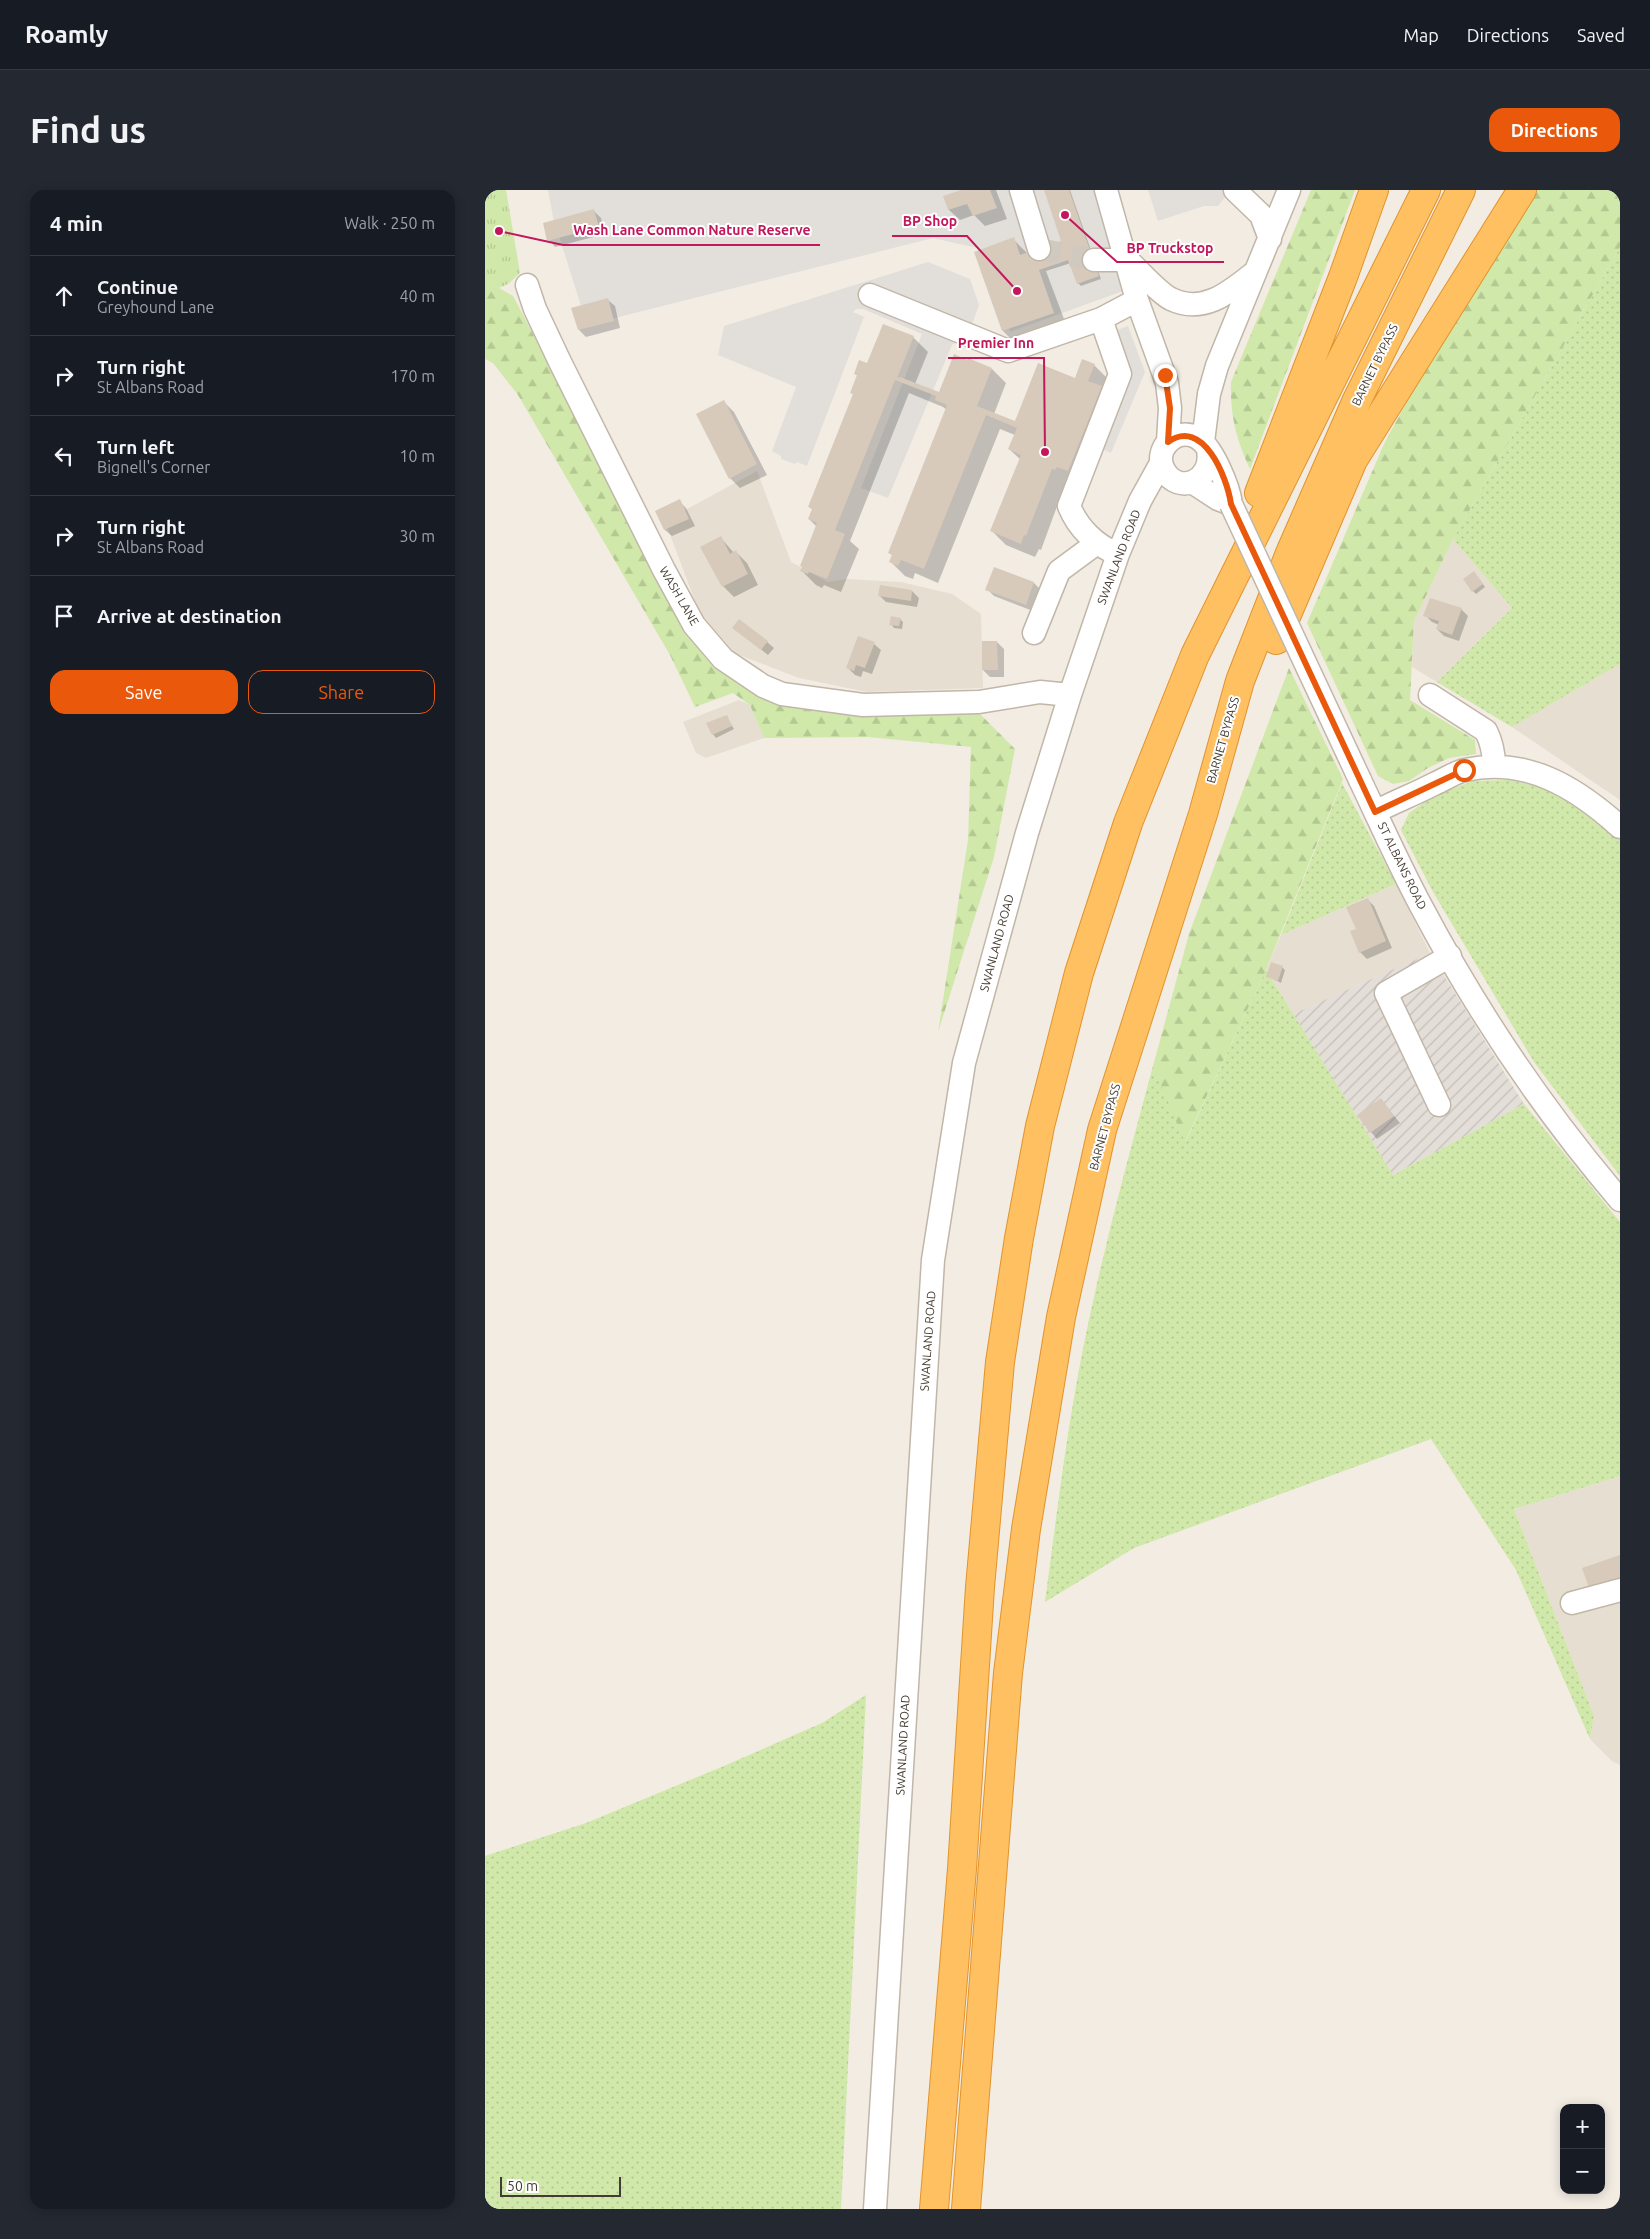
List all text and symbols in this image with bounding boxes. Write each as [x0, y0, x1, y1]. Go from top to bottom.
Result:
text: Roamly [25, 21, 108, 48]
text: Map [1403, 25, 1439, 45]
text: Directions [1467, 25, 1549, 45]
text: Saved [1577, 25, 1625, 45]
button: Directions [1489, 108, 1620, 152]
text: Find us [30, 110, 146, 150]
callout: BP Shop [892, 207, 967, 236]
text: 4 min [50, 211, 103, 235]
text: BP Shop [903, 213, 957, 229]
text: Walk · 250 m [344, 214, 435, 232]
callout: Wash Lane Common Nature Reserve [563, 216, 820, 245]
text: Wash Lane Common Nature Reserve [573, 222, 811, 238]
callout: BP Truckstop [1117, 233, 1224, 262]
text: BP Truckstop [1127, 240, 1213, 256]
text: Continue [97, 276, 178, 298]
icon: ahead [50, 282, 78, 310]
text: 40 m [399, 287, 435, 305]
text: Greyhound Lane [97, 298, 214, 316]
street label: BARNET BYPASS [1349, 322, 1400, 408]
callout: Premier Inn [948, 329, 1044, 358]
text: Premier Inn [958, 335, 1034, 351]
text: Turn right [97, 356, 185, 378]
icon: right [50, 362, 78, 390]
route end [1154, 364, 1177, 387]
text: 170 m [390, 367, 435, 385]
text: St Albans Road [97, 378, 204, 396]
text: Turn left [97, 436, 175, 458]
icon: left [50, 442, 78, 470]
text: 10 m [399, 447, 435, 465]
text: Bignell's Corner [97, 458, 210, 476]
street label: SWANLAND ROAD [1094, 508, 1143, 606]
text: Turn right [97, 516, 185, 538]
icon: right [50, 522, 78, 550]
text: 30 m [399, 527, 435, 545]
text: St Albans Road [97, 538, 204, 556]
street label: WASH LANE [657, 564, 702, 628]
icon: arrive [50, 602, 78, 630]
text: Arrive at destination [97, 605, 282, 627]
button: Save [50, 670, 238, 714]
button: Share [248, 670, 435, 714]
street label: BARNET BYPASS [1204, 695, 1241, 785]
route start [1453, 759, 1476, 782]
street label: ST ALBANS ROAD [1376, 820, 1429, 912]
street label: SWANLAND ROAD [977, 893, 1016, 993]
street label: BARNET BYPASS [1087, 1082, 1122, 1172]
street label: SWANLAND ROAD [918, 1290, 937, 1392]
street label: SWANLAND ROAD [893, 1694, 912, 1796]
map controls [1560, 2104, 1605, 2194]
button: + [1560, 2104, 1605, 2149]
button: − [1560, 2149, 1605, 2194]
scale bar [500, 2174, 621, 2197]
text: 50 m [507, 2178, 538, 2194]

